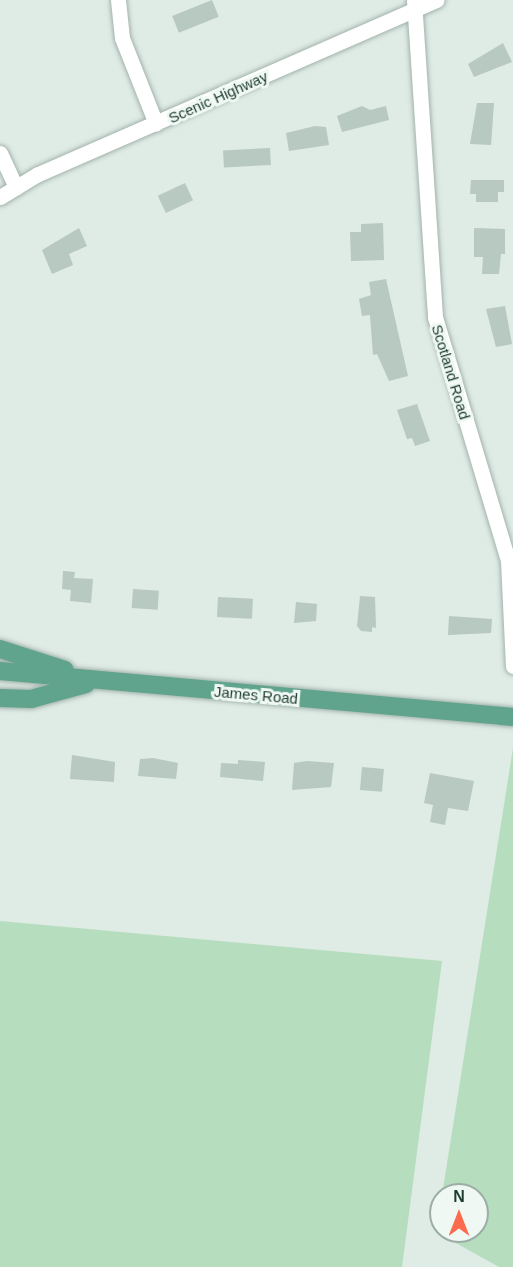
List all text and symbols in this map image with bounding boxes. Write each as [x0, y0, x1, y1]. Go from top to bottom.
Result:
street label: Scenic Highway [166, 67, 270, 127]
street label: Scotland Road [428, 322, 474, 422]
street label: James Road [213, 682, 299, 708]
north arrow [429, 1183, 489, 1243]
text: N [453, 1188, 465, 1205]

